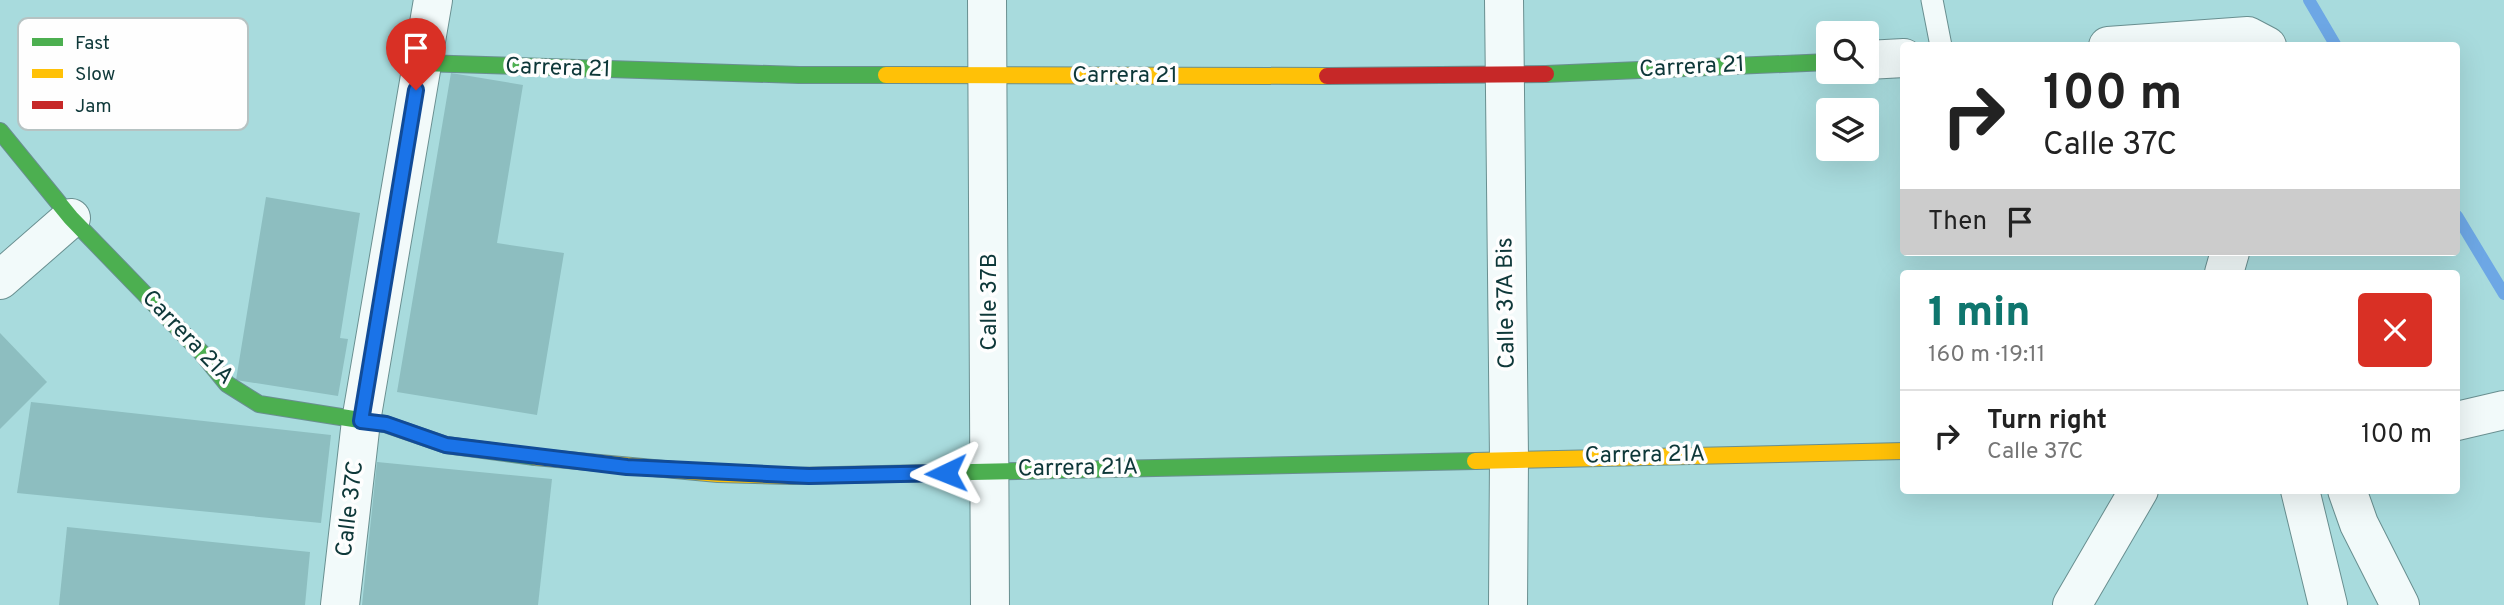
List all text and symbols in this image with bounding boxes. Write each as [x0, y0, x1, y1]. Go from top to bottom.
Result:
legend [18, 18, 248, 130]
pin [386, 18, 446, 90]
map controls [1816, 21, 1879, 161]
button: search [1816, 21, 1879, 84]
icon: arrive [397, 29, 435, 67]
text: Fast [75, 32, 110, 56]
street label: Carrera 21 [1638, 51, 1746, 85]
street label: Carrera 21 [505, 53, 611, 85]
street label: Carrera 21 [1072, 62, 1178, 91]
text: Slow [75, 63, 115, 87]
text: 100 m [2043, 65, 2182, 127]
icon: right [1928, 70, 2019, 161]
text: Jam [75, 95, 112, 119]
button: layers [1816, 98, 1879, 161]
text: Calle 37C [2043, 126, 2177, 166]
icon: arrive [2001, 203, 2039, 241]
text: Then [1928, 206, 1987, 239]
street label: Calle 37A Bis [1491, 237, 1523, 369]
street label: Calle 37B [976, 253, 1005, 351]
street label: Carrera 21A [135, 285, 239, 391]
text: 1 min [1928, 288, 2031, 341]
button: close [2358, 293, 2432, 367]
text: 160 m · 19:11 [1928, 341, 2045, 370]
text: Turn right [1987, 405, 2107, 438]
icon: right [1928, 417, 1966, 455]
text: 100 m [2361, 419, 2432, 452]
position arrow [909, 436, 983, 510]
text: Calle 37C [1987, 438, 2083, 467]
street label: Carrera 21A [1584, 440, 1706, 472]
street label: Carrera 21A [1017, 453, 1139, 485]
street label: Calle 37C [331, 459, 371, 559]

